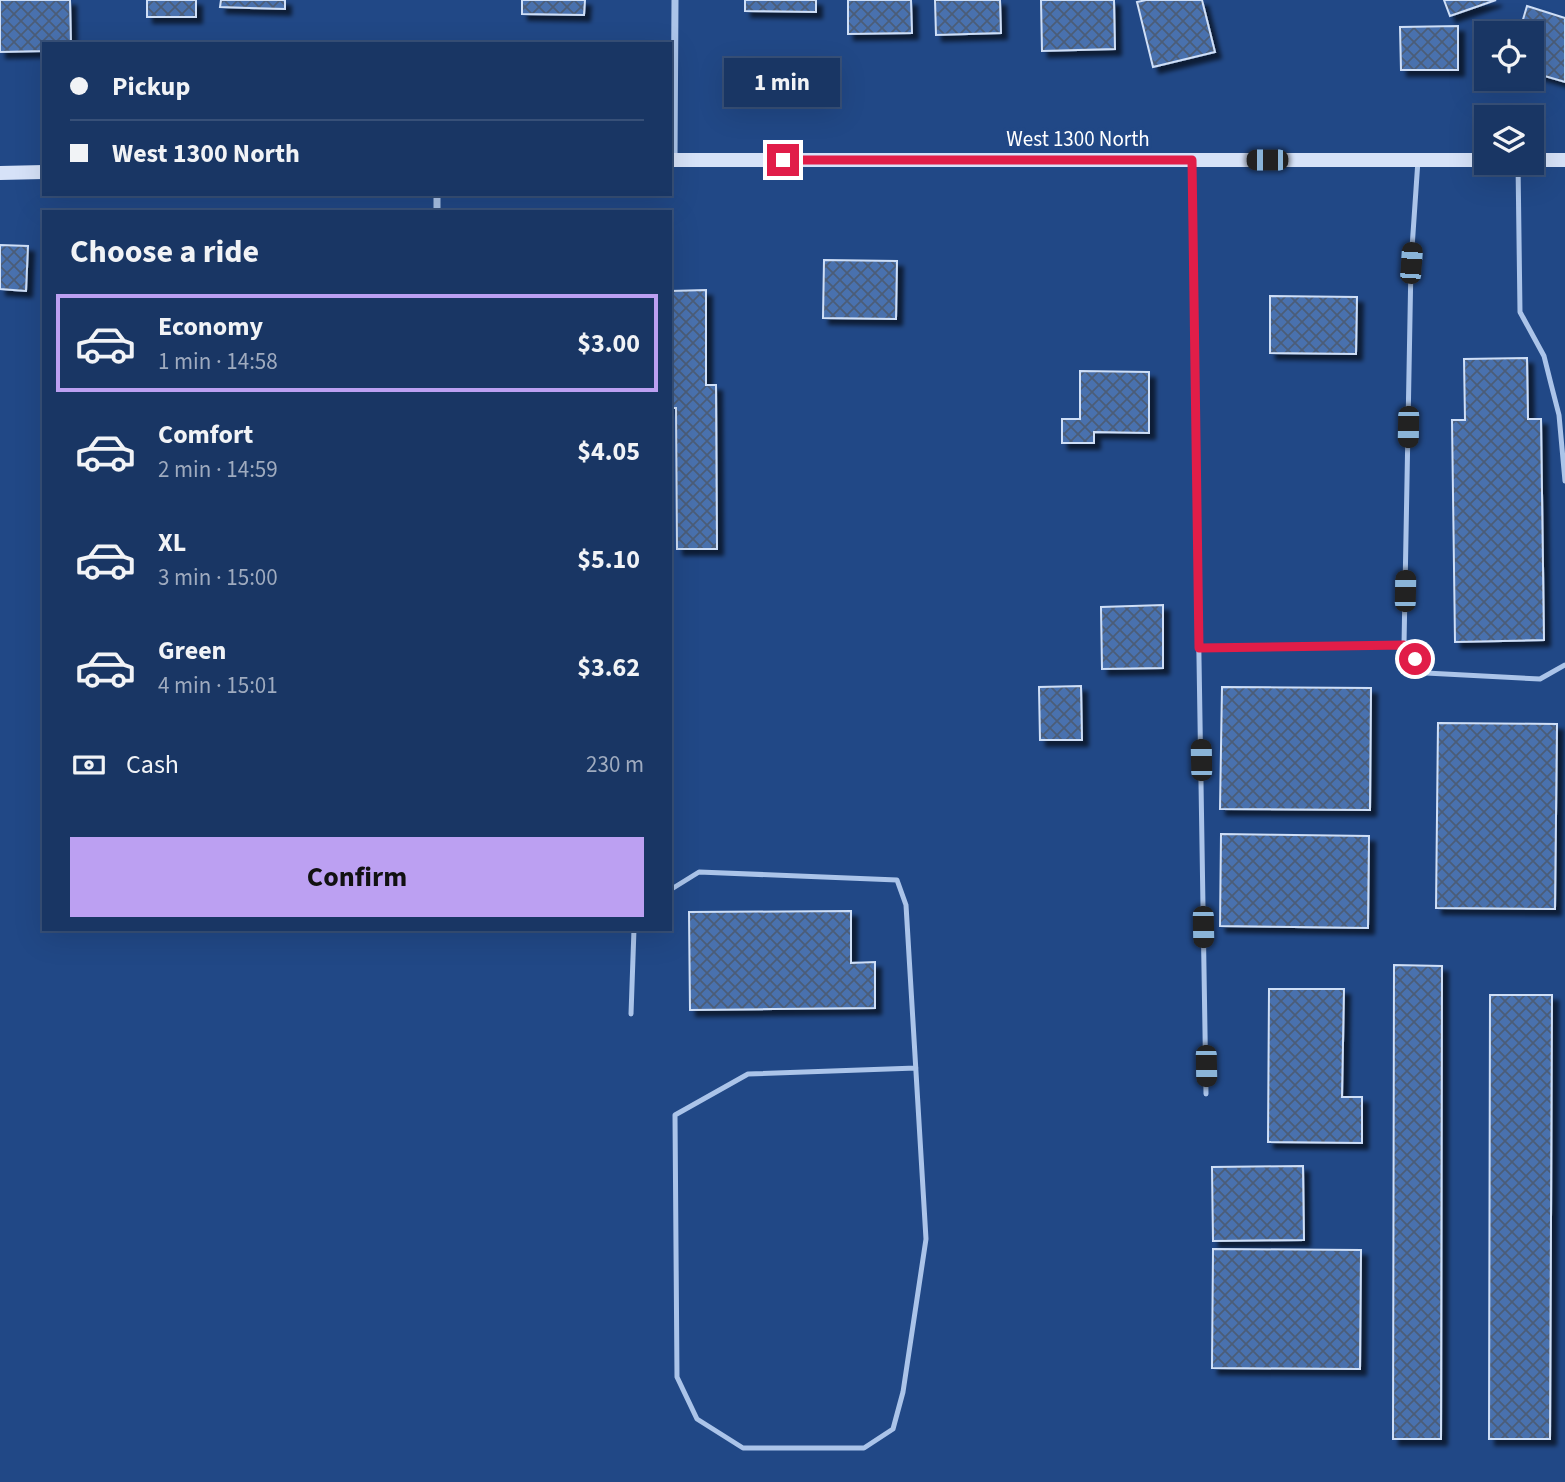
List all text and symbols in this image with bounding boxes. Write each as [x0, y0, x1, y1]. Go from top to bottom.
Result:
map controls [1474, 21, 1544, 175]
button: locate [1474, 21, 1544, 91]
callout: 1 min [725, 58, 841, 108]
text: 1 min [754, 66, 810, 99]
text: Pickup [112, 68, 190, 105]
button: layers [1474, 105, 1544, 175]
street label: West 1300 North [1006, 124, 1150, 154]
text: West 1300 North [112, 135, 300, 172]
route end [767, 144, 799, 176]
car [1247, 150, 1289, 171]
text: Choose a ride [70, 229, 259, 275]
car [1400, 241, 1423, 285]
text: Economy [158, 308, 263, 345]
icon: car [74, 312, 137, 375]
text: $3.00 [577, 325, 640, 362]
text: 1 min · 14:58 [158, 345, 278, 378]
car [1398, 406, 1419, 448]
text: Comfort [158, 416, 253, 453]
icon: car [74, 420, 137, 483]
text: $4.05 [577, 433, 640, 470]
text: 2 min · 14:59 [158, 453, 278, 486]
text: XL [158, 524, 186, 561]
icon: car [74, 528, 137, 591]
text: $5.10 [577, 541, 640, 578]
text: 3 min · 15:00 [158, 561, 278, 594]
car [1395, 570, 1416, 612]
text: Green [158, 632, 226, 669]
icon: car [74, 636, 137, 699]
route start [1399, 643, 1431, 675]
text: $3.62 [577, 649, 640, 686]
text: 4 min · 15:01 [158, 669, 278, 702]
car [1191, 739, 1212, 781]
icon: cash [70, 746, 108, 784]
text: Cash [126, 746, 179, 783]
text: 230 m [586, 748, 644, 781]
button: Confirm [70, 837, 644, 917]
car [1193, 906, 1214, 948]
car [1196, 1045, 1217, 1087]

